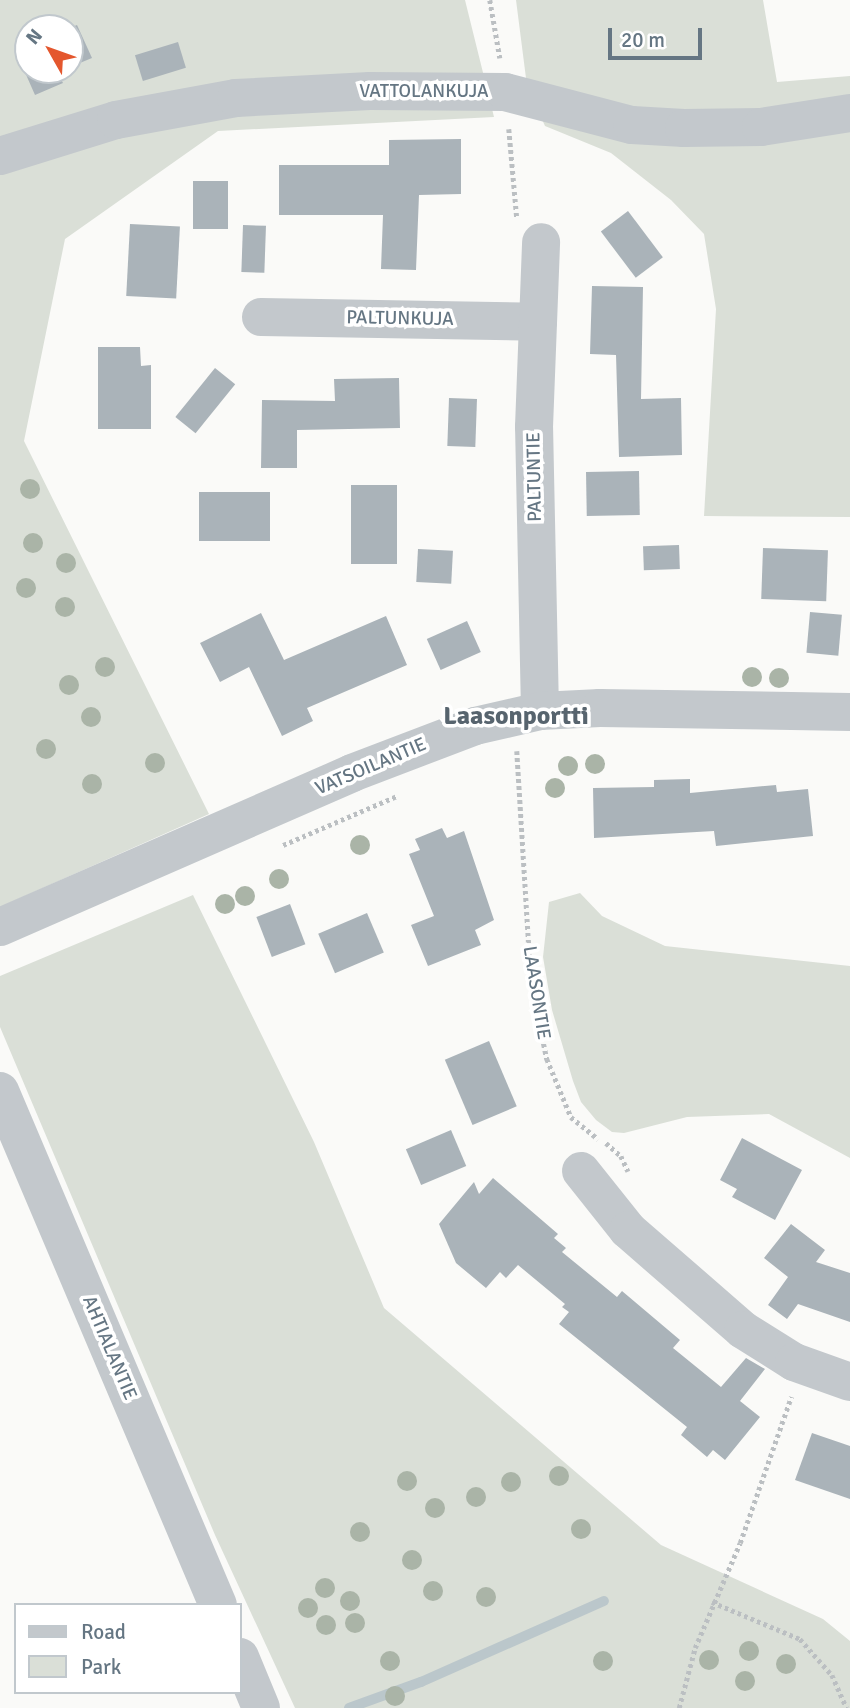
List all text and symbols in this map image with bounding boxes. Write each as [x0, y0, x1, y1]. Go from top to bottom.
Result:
north arrow [14, 14, 84, 84]
scale bar [612, 14, 706, 58]
text: N [21, 24, 48, 50]
text: 20 m [621, 27, 665, 53]
street label: VATTOLANKUJA [359, 81, 489, 103]
street label: PALTUNKUJA [346, 307, 454, 331]
street label: PALTUNTIE [523, 432, 547, 522]
district label: Laasonportti [443, 701, 589, 733]
street label: VATSOILANTIE [312, 733, 430, 801]
street label: LAASONTIE [517, 945, 555, 1041]
street label: AHTIALANTIE [77, 1292, 141, 1404]
legend [14, 1603, 242, 1694]
text: Road [81, 1619, 126, 1645]
text: Park [81, 1654, 121, 1680]

